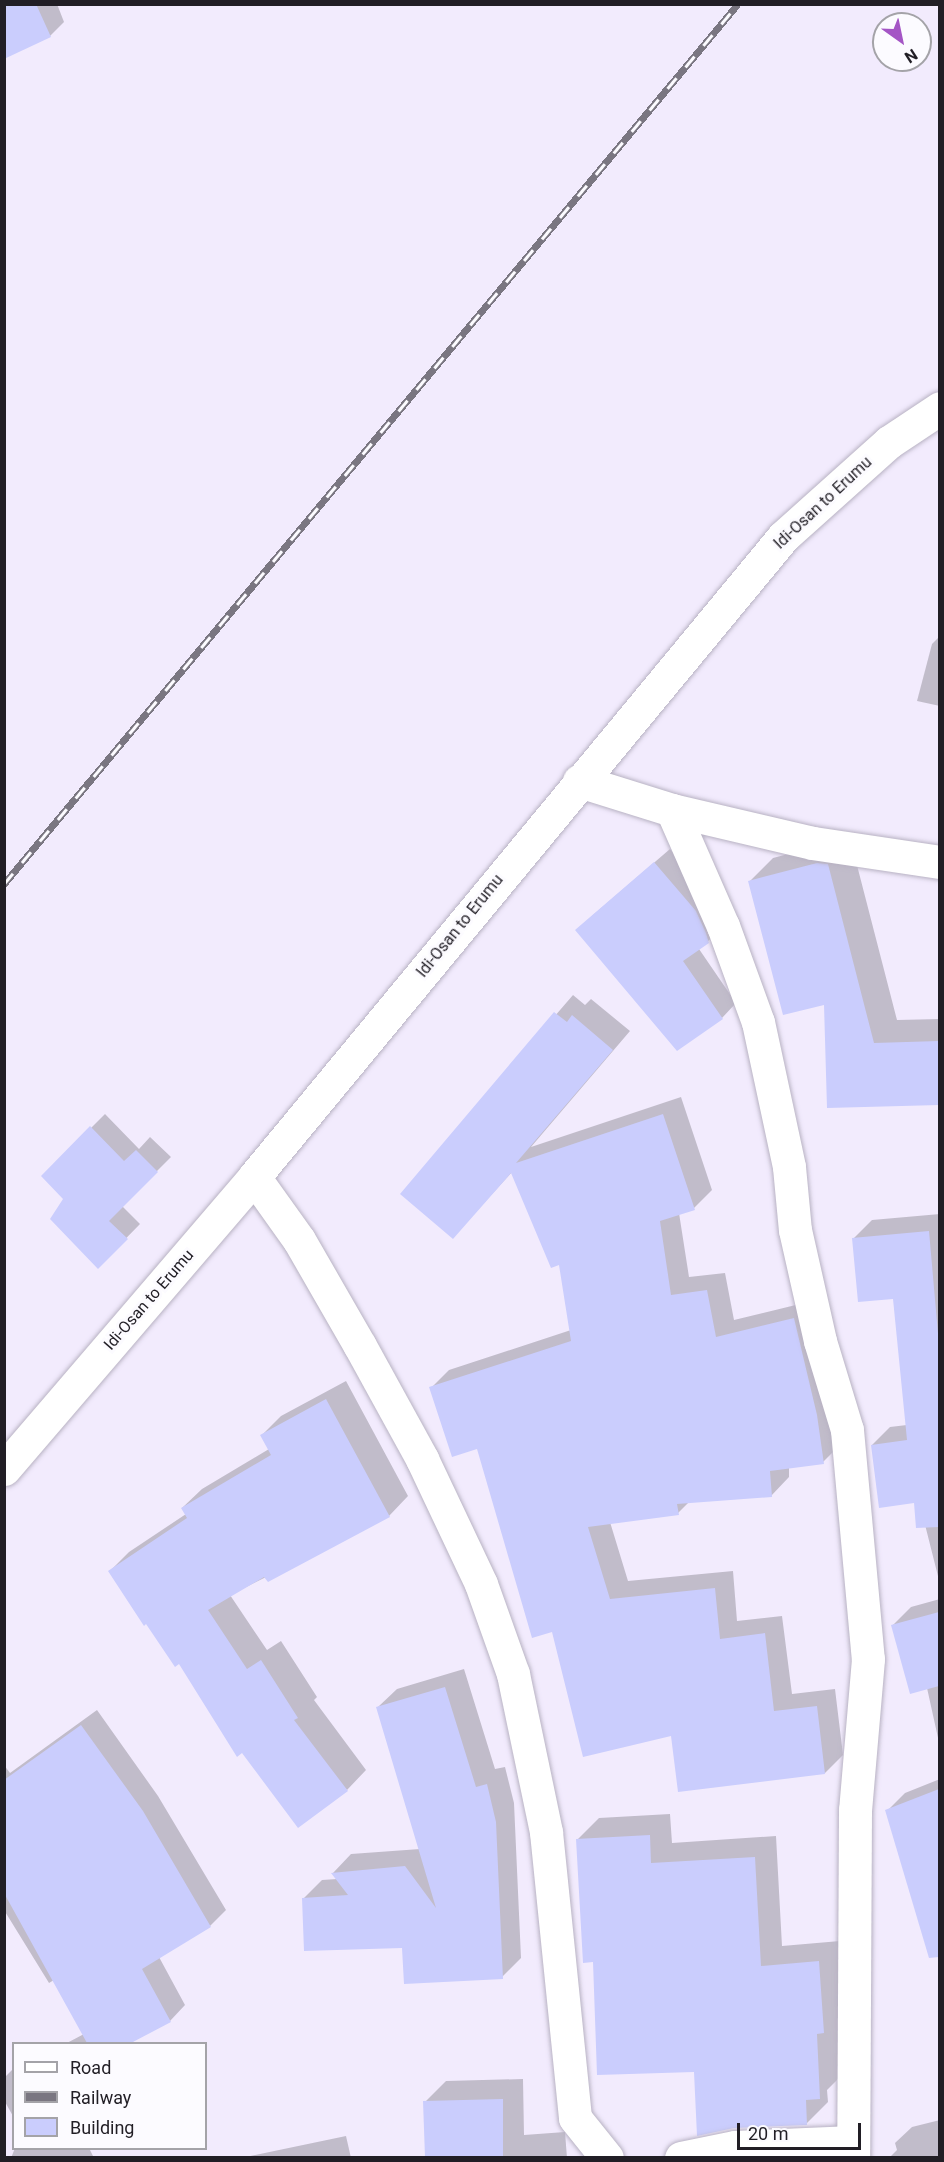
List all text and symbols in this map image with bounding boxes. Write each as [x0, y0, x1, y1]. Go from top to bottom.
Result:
north arrow [872, 12, 932, 72]
text: N [901, 45, 921, 67]
street label: Idi-Osan to Erumu [770, 453, 876, 553]
street label: Idi-Osan to Erumu [413, 871, 507, 981]
street label: Idi-Osan to Erumu [100, 1246, 198, 1354]
legend [12, 2042, 207, 2150]
text: Road [70, 2057, 111, 2078]
text: Railway [70, 2087, 131, 2108]
scale bar [740, 2111, 864, 2149]
text: Building [70, 2117, 134, 2138]
text: 20 m [748, 2123, 788, 2144]

